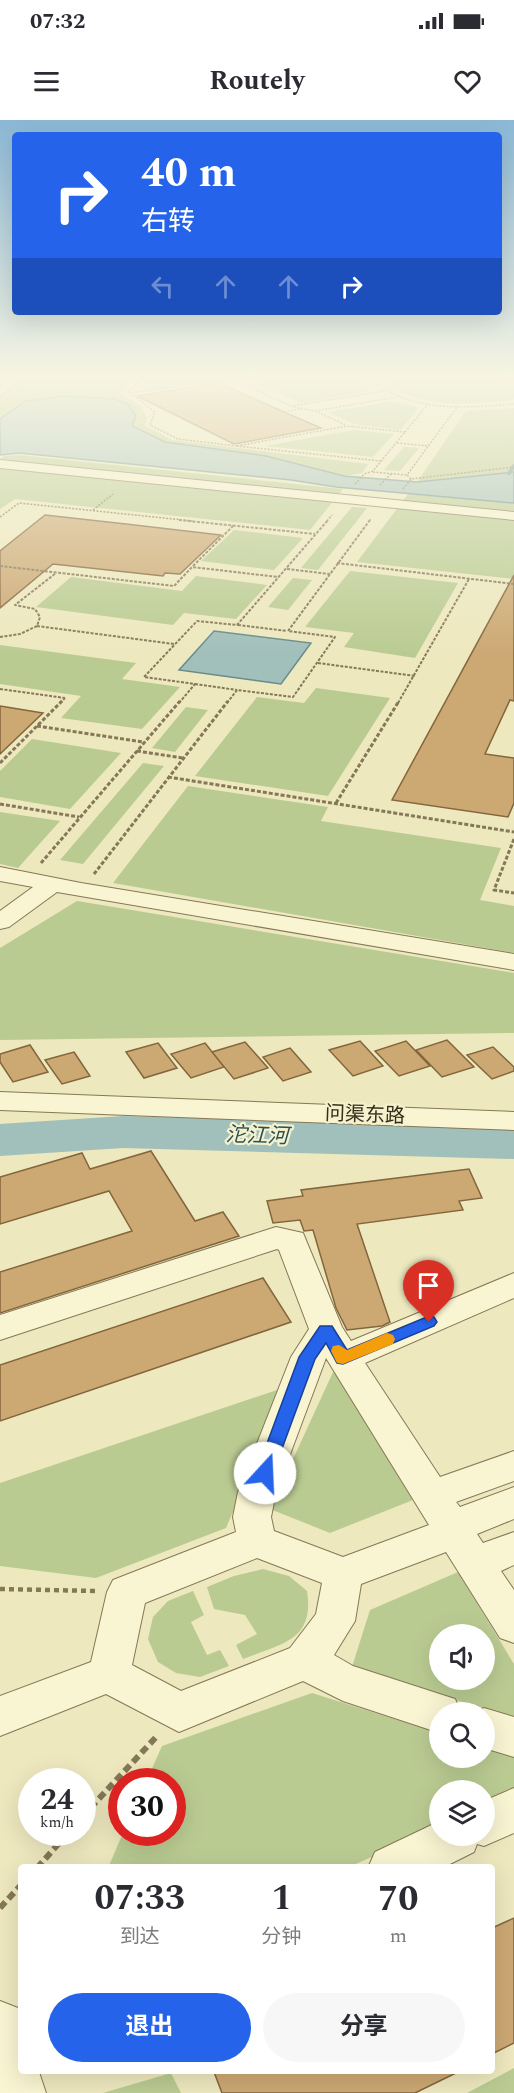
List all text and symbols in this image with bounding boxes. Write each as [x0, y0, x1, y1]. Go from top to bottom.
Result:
text: 07:32 [30, 5, 85, 38]
text: Routely [209, 60, 305, 102]
icon: menu [30, 65, 63, 98]
icon: heart [451, 65, 484, 98]
text: 40 m [141, 142, 236, 205]
icon: right [42, 156, 120, 234]
text: 右转 [141, 201, 195, 243]
icon: left [146, 270, 179, 303]
icon: ahead [209, 270, 242, 303]
icon: ahead [272, 270, 305, 303]
icon: right [335, 270, 368, 303]
street label: 问渠东路 [325, 1099, 405, 1131]
water label: 沱江河 [225, 1119, 293, 1153]
pin [403, 1260, 454, 1322]
icon: arrive [412, 1269, 445, 1302]
position arrow [233, 1441, 297, 1505]
map controls [429, 1624, 495, 1846]
button: sound [429, 1624, 495, 1690]
button: search [429, 1702, 495, 1768]
speed limit sign: 30 [108, 1768, 186, 1846]
text: 24 [40, 1777, 74, 1823]
button: layers [429, 1780, 495, 1846]
text: km/h [40, 1811, 74, 1834]
text: 07:33 [95, 1871, 185, 1926]
text: 1 [271, 1871, 292, 1926]
text: 70 [378, 1872, 418, 1927]
text: m [390, 1921, 407, 1951]
text: 到达 [120, 1922, 160, 1952]
text: 分钟 [262, 1922, 302, 1952]
button: 退出 [48, 1993, 251, 2062]
button: 分享 [263, 1993, 465, 2062]

